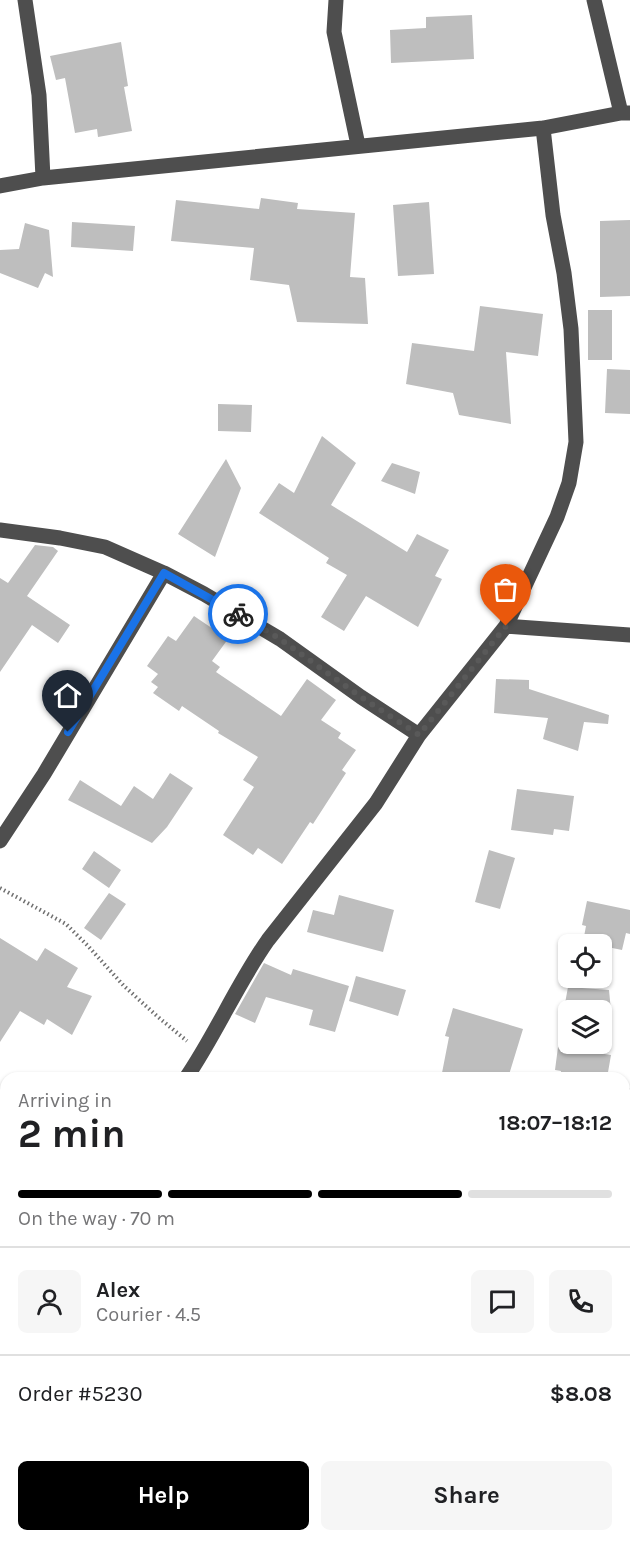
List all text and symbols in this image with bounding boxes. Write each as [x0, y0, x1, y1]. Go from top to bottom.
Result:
pin [480, 564, 531, 626]
icon: bag [489, 573, 522, 606]
courier [208, 584, 268, 644]
icon: bike [222, 598, 255, 631]
pin [42, 670, 93, 732]
icon: home [51, 679, 84, 712]
map controls [558, 934, 612, 1054]
button: locate [558, 934, 612, 988]
button: layers [558, 1000, 612, 1054]
text: Arriving in [18, 1089, 112, 1112]
text: 18:07–18:12 [498, 1110, 612, 1136]
text: 2 min [18, 1111, 126, 1157]
text: On the way · 70 m [18, 1207, 175, 1230]
button: person [18, 1270, 81, 1333]
button: chat [471, 1270, 534, 1333]
button: phone [549, 1270, 612, 1333]
text: Alex [96, 1277, 140, 1303]
text: Courier · 4.5 [96, 1303, 201, 1326]
text: Order #5230 [18, 1381, 143, 1407]
text: $8.08 [550, 1381, 612, 1407]
button: Help [18, 1461, 309, 1530]
button: Share [321, 1461, 612, 1530]

